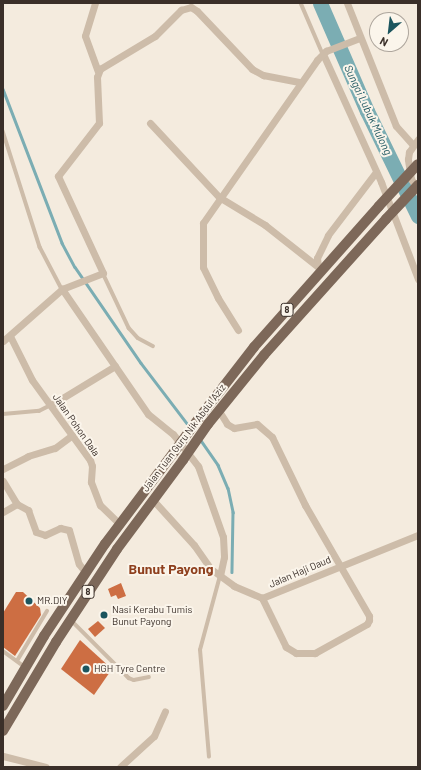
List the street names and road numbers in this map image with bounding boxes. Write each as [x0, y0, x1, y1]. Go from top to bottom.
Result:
road number: 8 [280, 303, 294, 317]
street label: Jalan Tuan Guru Nik Abdul Aziz [140, 382, 228, 494]
street label: Jalan Pohon Dala [50, 391, 102, 459]
street label: Jalan Haji Daud [267, 554, 333, 590]
road number: 8 [81, 585, 95, 599]

